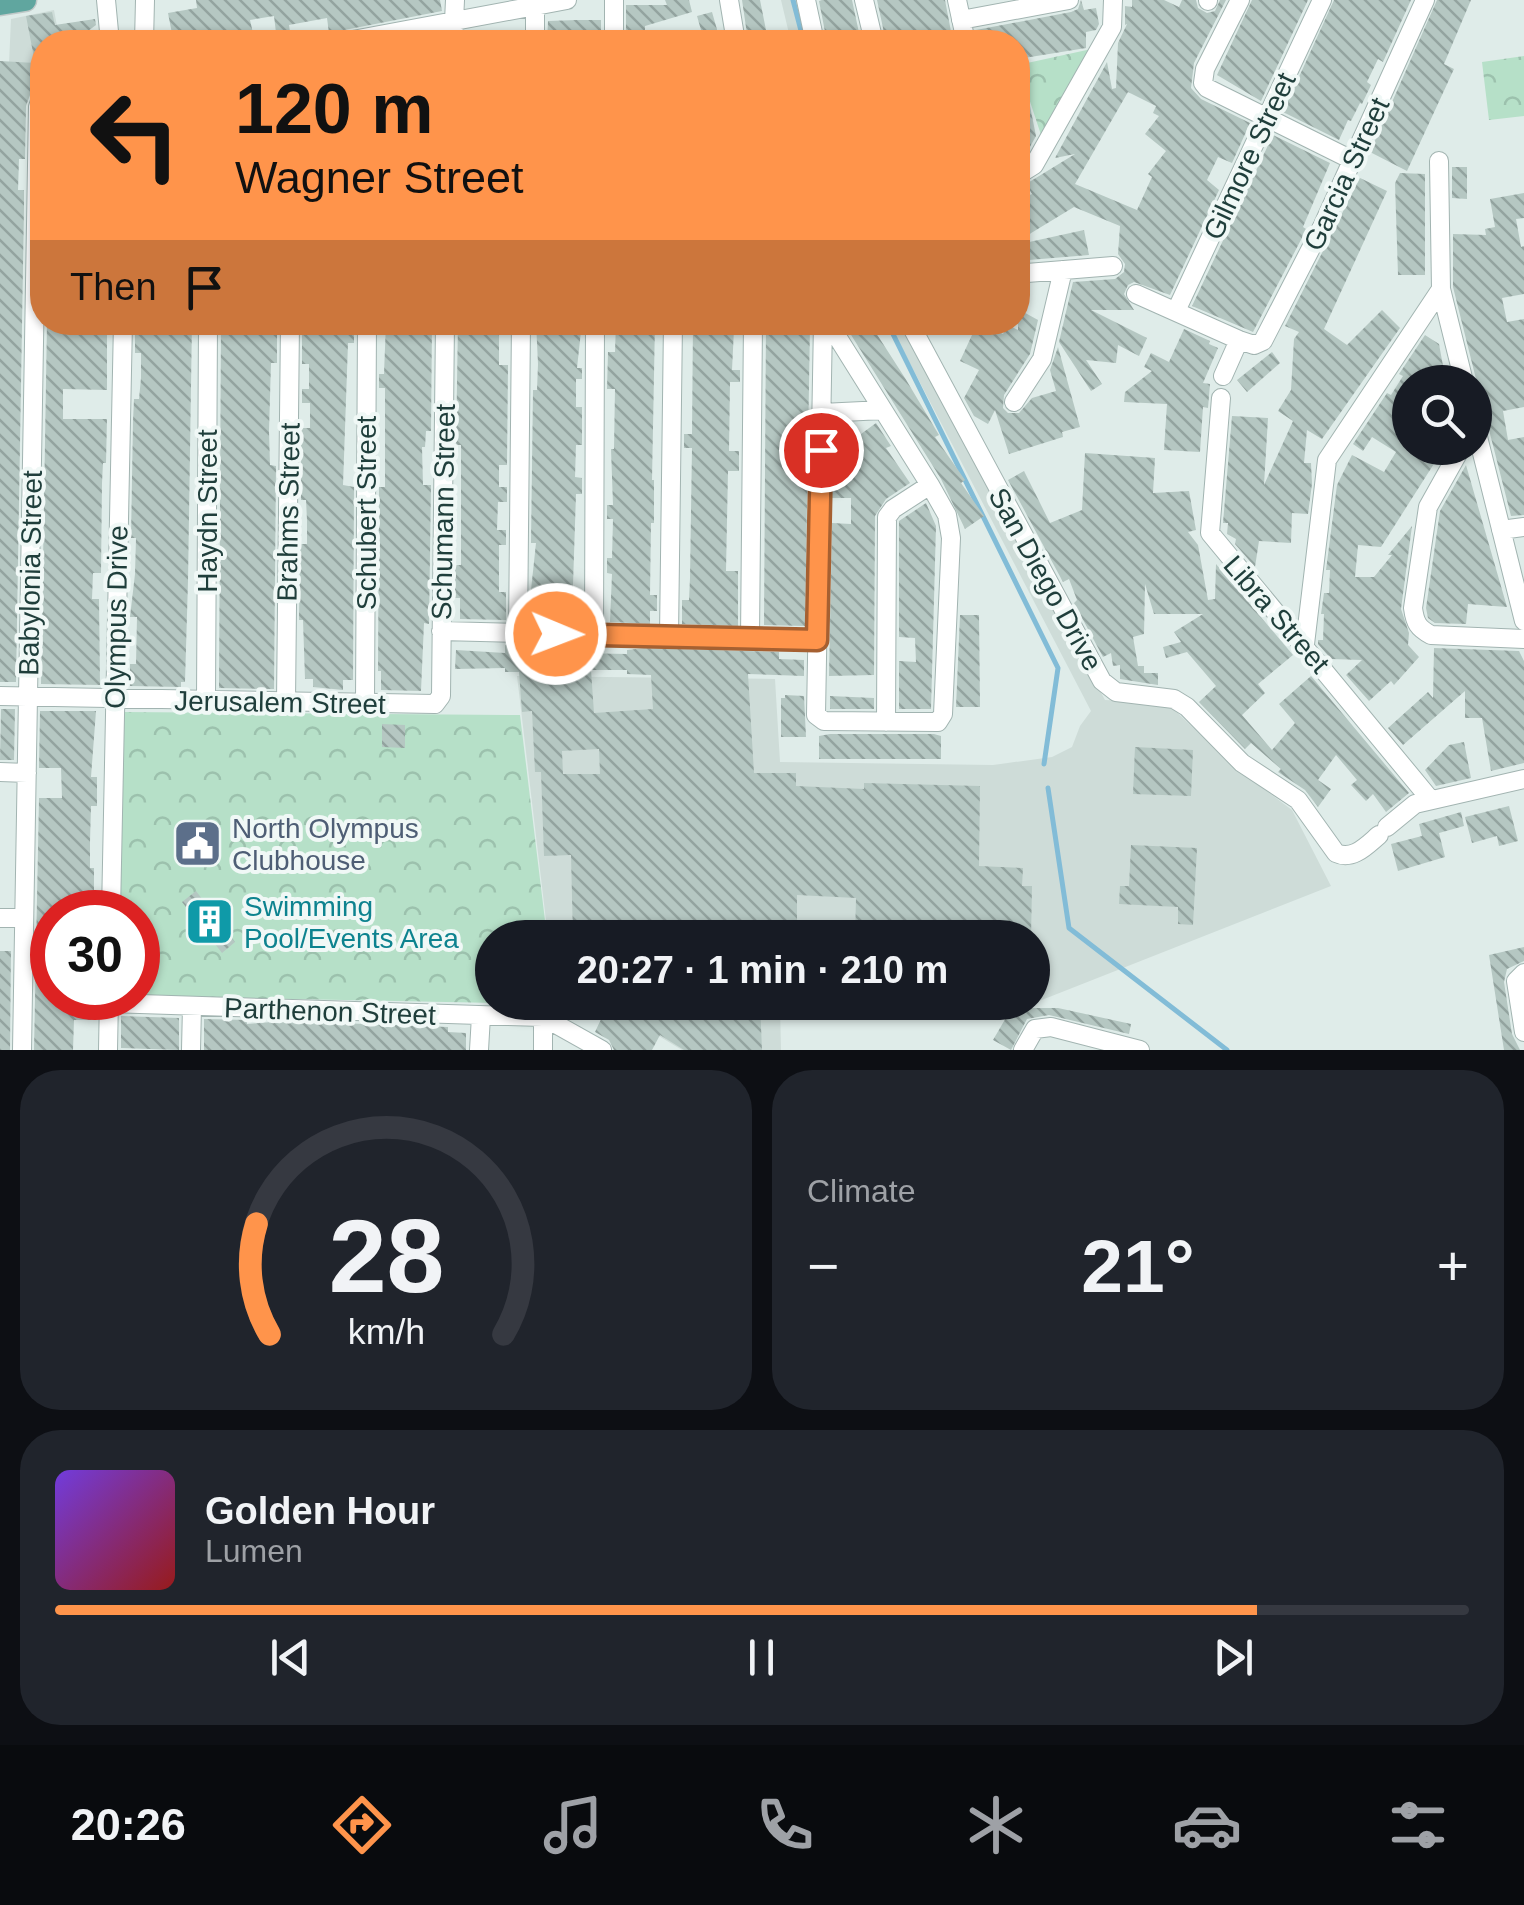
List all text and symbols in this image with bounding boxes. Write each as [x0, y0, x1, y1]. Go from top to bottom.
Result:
street label: Gilmore Street [1197, 68, 1302, 245]
icon: left [70, 70, 200, 200]
text: 120 m [235, 70, 433, 148]
street label: Garcia Street [1298, 93, 1395, 256]
text: Wagner Street [235, 152, 523, 203]
icon: arrive [177, 260, 232, 315]
text: Then [70, 266, 157, 308]
map controls [1392, 365, 1492, 465]
button: search [1392, 365, 1492, 465]
street label: Schumann Street [426, 403, 461, 620]
pin [779, 408, 864, 493]
street label: Schubert Street [351, 416, 382, 610]
street label: Brahms Street [271, 422, 306, 602]
icon: arrive [794, 423, 849, 478]
street label: Haydn Street [192, 429, 223, 593]
street label: Babylonia Street [13, 470, 48, 676]
street label: San Diego Drive [983, 483, 1109, 676]
street label: Olympus Drive [99, 525, 134, 709]
street label: Libra Street [1217, 550, 1336, 679]
position arrow [504, 582, 608, 686]
street label: Jerusalem Street [174, 685, 386, 720]
place label: North Olympus Clubhouse [232, 813, 419, 876]
public building icon: North Olympus Clubhouse [171, 818, 223, 870]
speed limit sign: 30 [30, 890, 160, 1020]
place label: Swimming Pool/Events Area [244, 891, 459, 954]
building icon: Swimming Pool/Events Area [183, 896, 235, 948]
text: 20:27 · 1 min · 210 m [577, 949, 948, 991]
street label: Parthenon Street [224, 992, 437, 1031]
text: Climate [807, 1173, 915, 1209]
text: 28 [328, 1198, 444, 1314]
text: 21° [1081, 1224, 1195, 1308]
text: − [807, 1235, 839, 1297]
text: + [1437, 1235, 1469, 1297]
text: km/h [347, 1312, 425, 1352]
text: Golden Hour [205, 1490, 435, 1532]
text: Lumen [205, 1533, 303, 1569]
icon: previous [263, 1630, 318, 1685]
icon: pause [734, 1630, 789, 1685]
icon: next [1206, 1630, 1261, 1685]
icon: directions [327, 1790, 397, 1860]
icon: music [538, 1790, 608, 1860]
icon: phone [750, 1790, 820, 1860]
icon: climate [961, 1790, 1031, 1860]
icon: car [1172, 1790, 1242, 1860]
icon: filters [1383, 1790, 1453, 1860]
text: 20:26 [71, 1799, 186, 1850]

